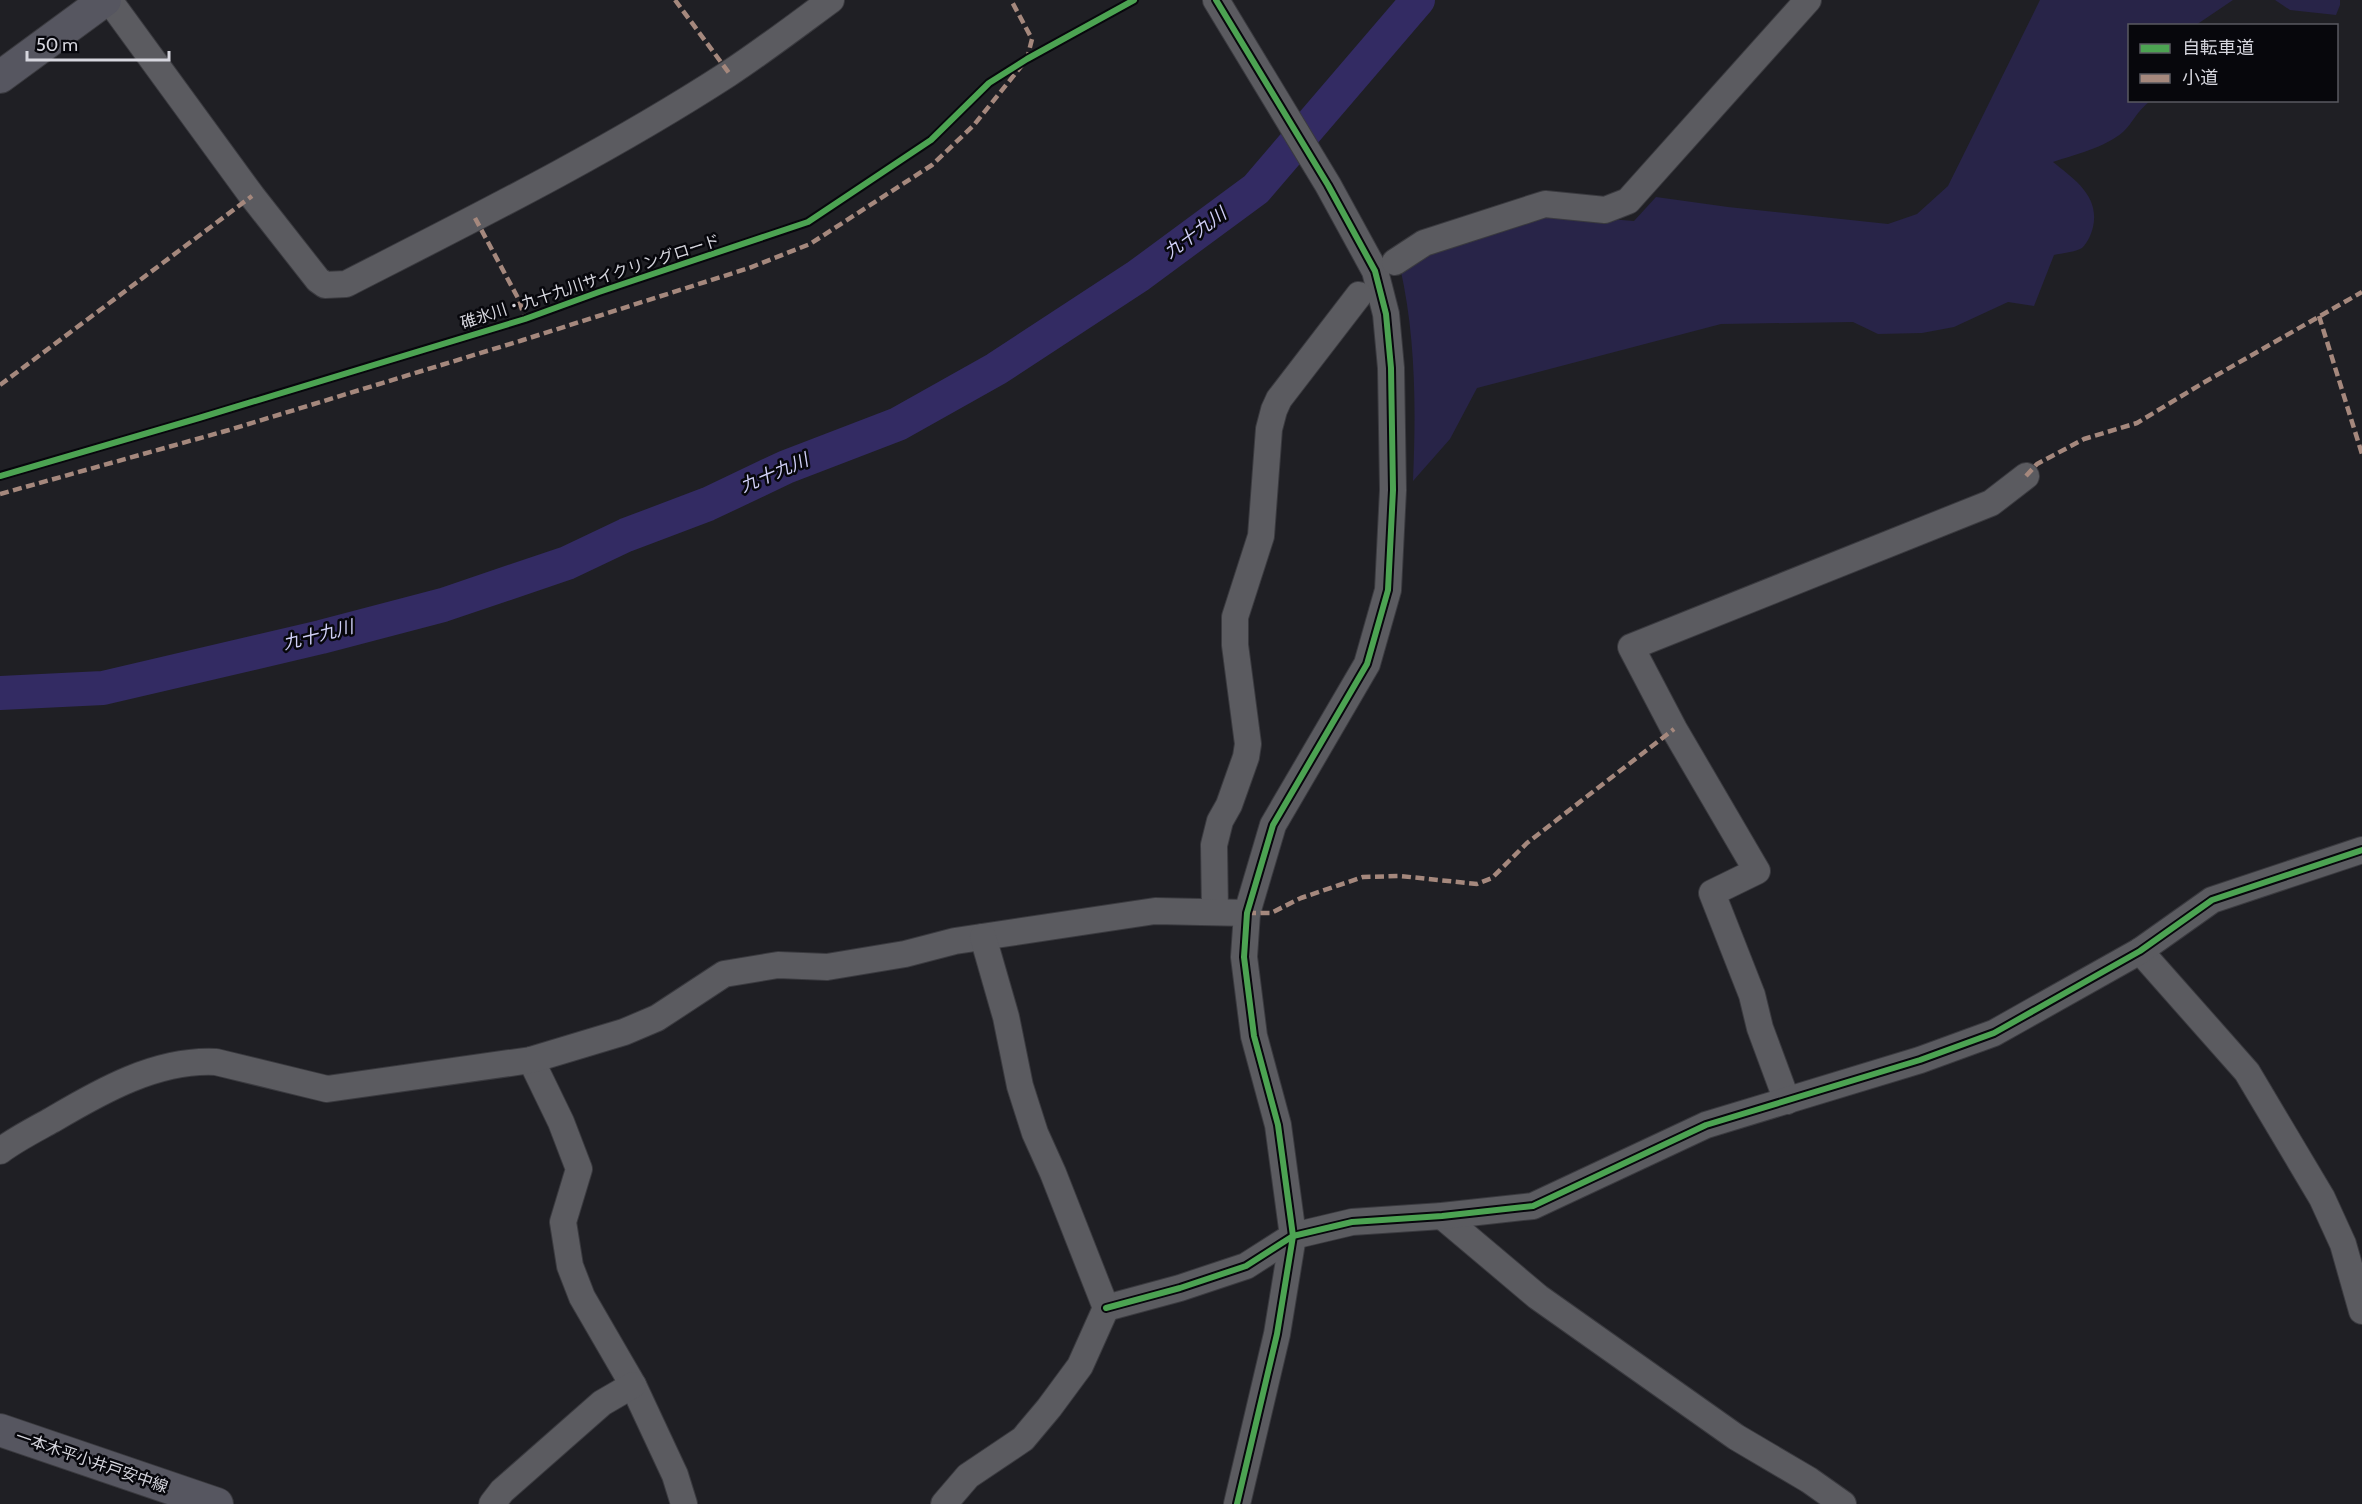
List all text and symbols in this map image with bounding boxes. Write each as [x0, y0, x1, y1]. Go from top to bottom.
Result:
scale bar [27, 24, 170, 62]
legend [2128, 24, 2338, 102]
text: 50 m [36, 34, 78, 56]
text: 自転車道 [2182, 37, 2254, 59]
text: 小道 [2182, 67, 2218, 89]
water label: 九十九川 [1159, 202, 1232, 263]
street label: 碓氷川・九十九川サイクリングロード [458, 230, 722, 332]
water label: 九十九川 [737, 448, 813, 497]
water label: 九十九川 [280, 615, 358, 654]
street label: 一本木平小井戸安中線 [13, 1426, 171, 1497]

